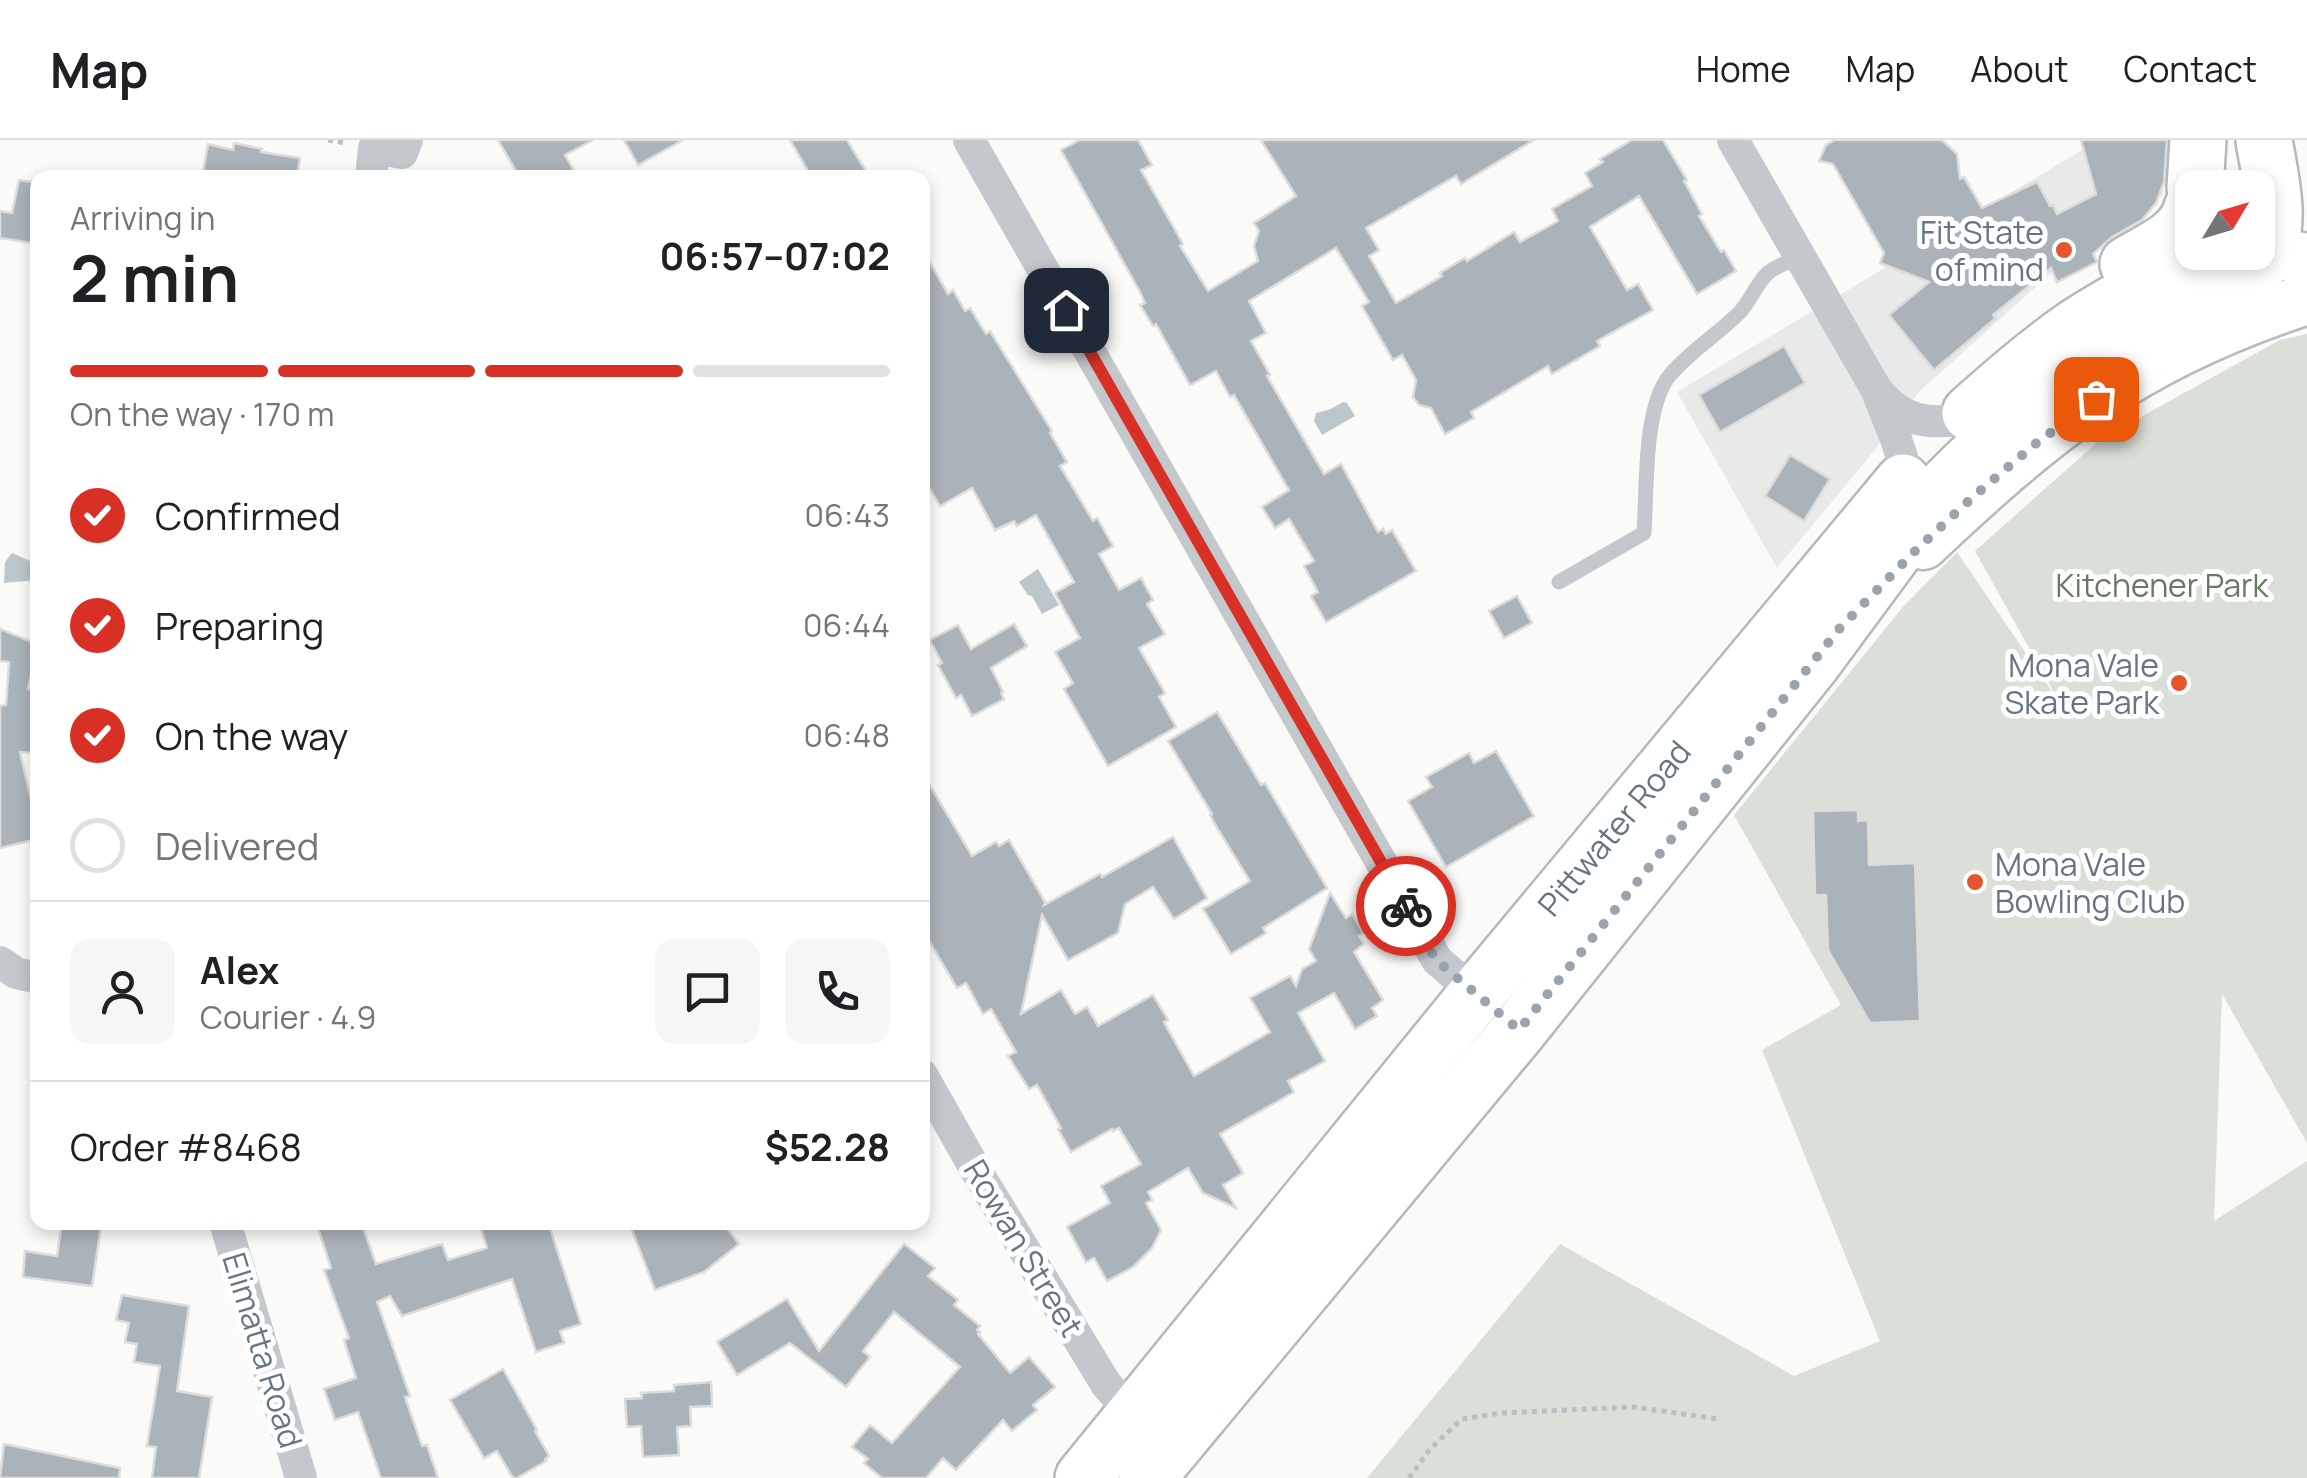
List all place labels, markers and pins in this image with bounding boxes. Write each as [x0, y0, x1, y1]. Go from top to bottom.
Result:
place label: Fit State of mind [1920, 210, 2044, 291]
marker: Fit State of mind [2053, 239, 2075, 261]
pin [1024, 268, 1109, 353]
pin [2054, 357, 2139, 442]
place label: Mona Vale Skate Park [2005, 643, 2160, 724]
marker: Mona Vale Skate Park [2168, 672, 2190, 694]
place label: Mona Vale Bowling Club [1995, 842, 2185, 923]
marker: Mona Vale Bowling Club [1964, 871, 1986, 893]

